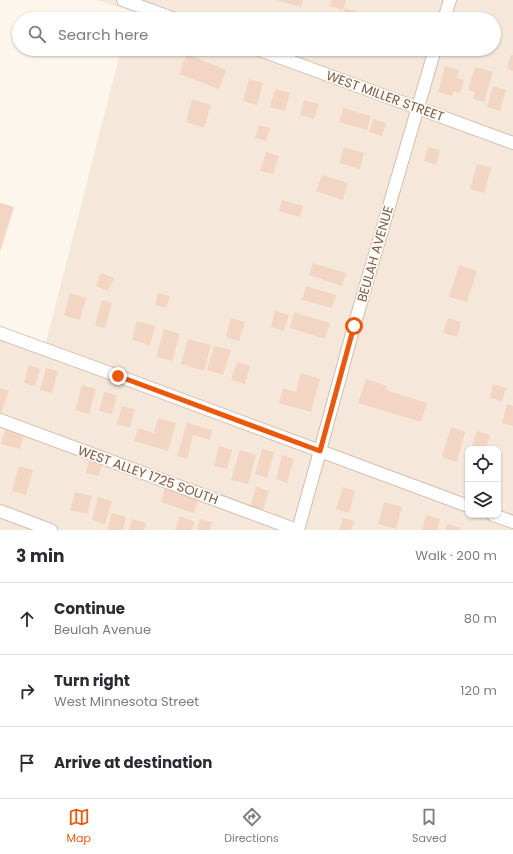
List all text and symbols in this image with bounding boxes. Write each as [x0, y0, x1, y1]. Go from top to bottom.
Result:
search box [12, 12, 501, 56]
icon: search [26, 23, 48, 45]
text: Search here [58, 24, 148, 45]
street label: WEST MILLER STREET [323, 66, 447, 126]
street label: BEULAH AVENUE [352, 204, 398, 304]
route start [345, 317, 363, 335]
route end [109, 367, 127, 385]
street label: WEST ALLEY 1725 SOUTH [75, 441, 221, 509]
map controls [465, 446, 501, 518]
button: locate [465, 446, 501, 482]
button: layers [465, 482, 501, 518]
text: 3 min [16, 544, 64, 568]
text: Walk · 200 m [415, 546, 497, 565]
text: Continue [54, 598, 125, 619]
icon: ahead [16, 608, 38, 630]
text: 80 m [464, 609, 497, 628]
text: Beulah Avenue [54, 620, 151, 639]
text: Turn right [54, 670, 130, 691]
icon: right [16, 680, 38, 702]
text: 120 m [460, 681, 497, 700]
text: West Minnesota Street [54, 692, 199, 711]
icon: arrive [16, 752, 38, 774]
text: Arrive at destination [54, 752, 212, 773]
tab: Map [67, 806, 91, 847]
tab: Directions [224, 806, 279, 847]
tab: Saved [412, 806, 446, 847]

